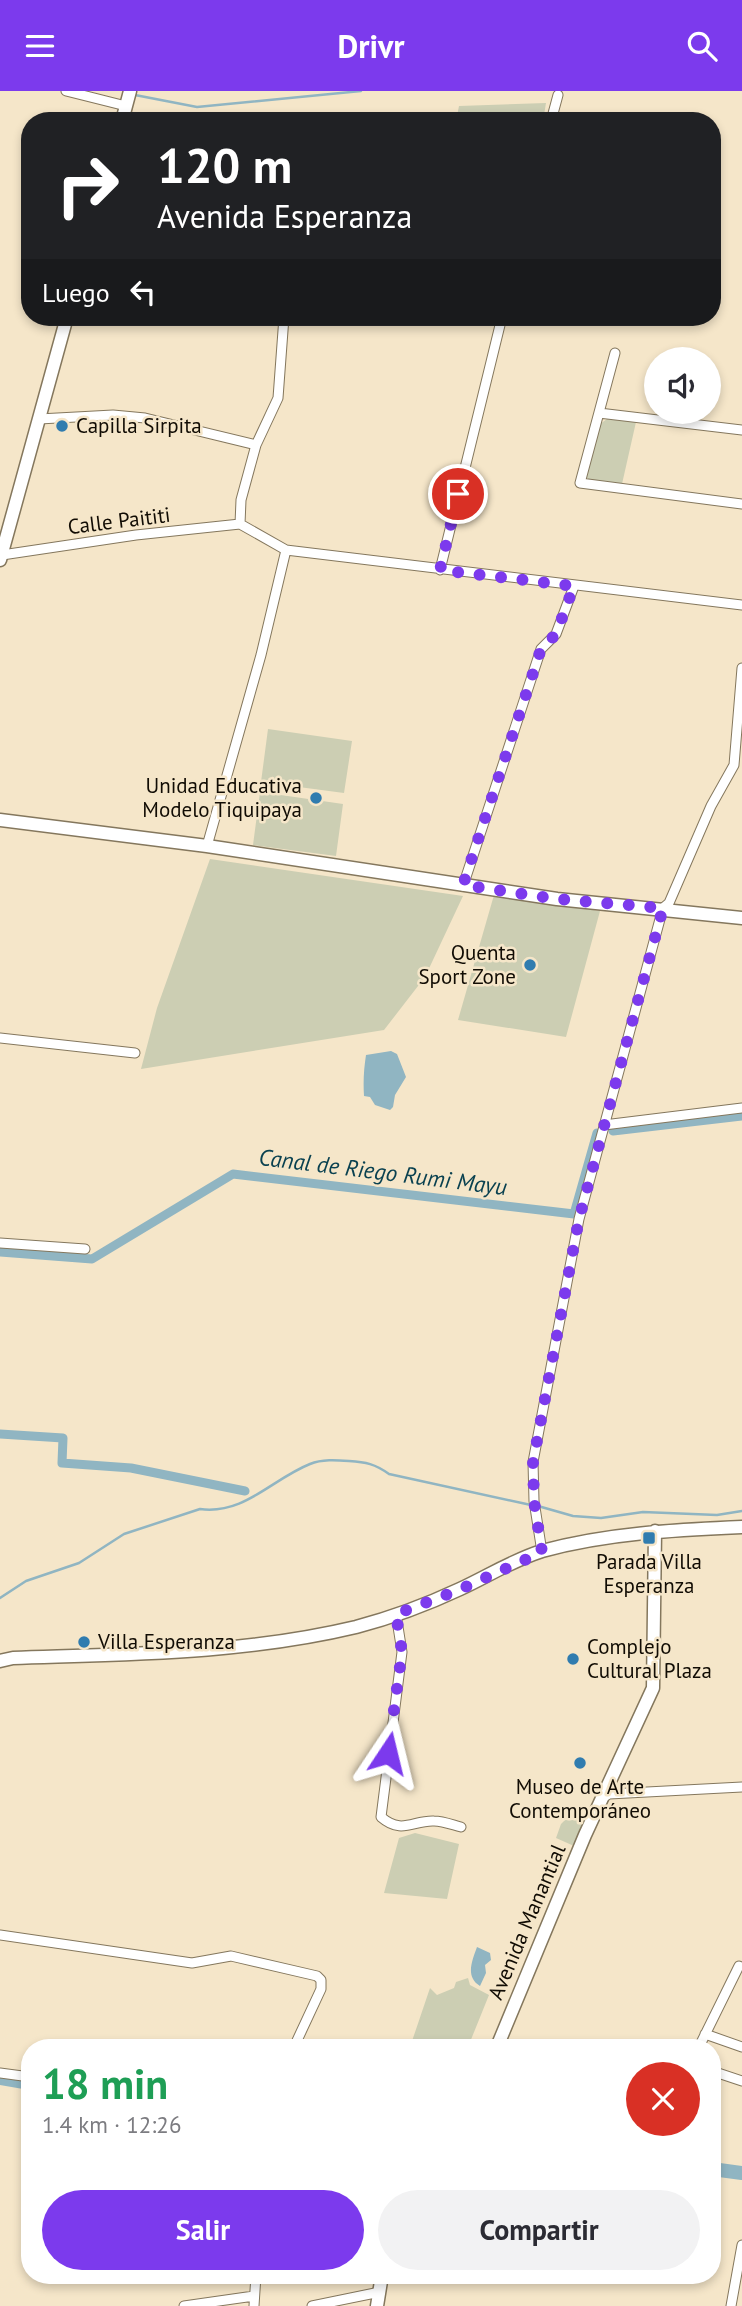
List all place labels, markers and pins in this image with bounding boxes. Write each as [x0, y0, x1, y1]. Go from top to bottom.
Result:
place label: Capilla Sirpita [76, 412, 202, 439]
marker: Capilla Sirpita [54, 418, 70, 434]
pin [428, 464, 488, 524]
place label: Unidad Educativa Modelo Tiquipaya [142, 772, 302, 823]
marker: Unidad Educativa Modelo Tiquipaya [308, 790, 324, 806]
place label: Quenta Sport Zone [418, 939, 516, 990]
marker: Quenta Sport Zone [522, 957, 538, 973]
marker: Parada Villa Esperanza [641, 1530, 657, 1546]
place label: Parada Villa Esperanza [596, 1548, 702, 1599]
place label: Villa Esperanza [97, 1628, 235, 1655]
place label: Complejo Cultural Plaza [587, 1633, 712, 1684]
marker: Villa Esperanza [76, 1634, 92, 1650]
marker: Complejo Cultural Plaza [565, 1651, 581, 1667]
marker: Museo de Arte Contemporáneo [572, 1755, 588, 1771]
place label: Museo de Arte Contemporáneo [509, 1773, 651, 1824]

